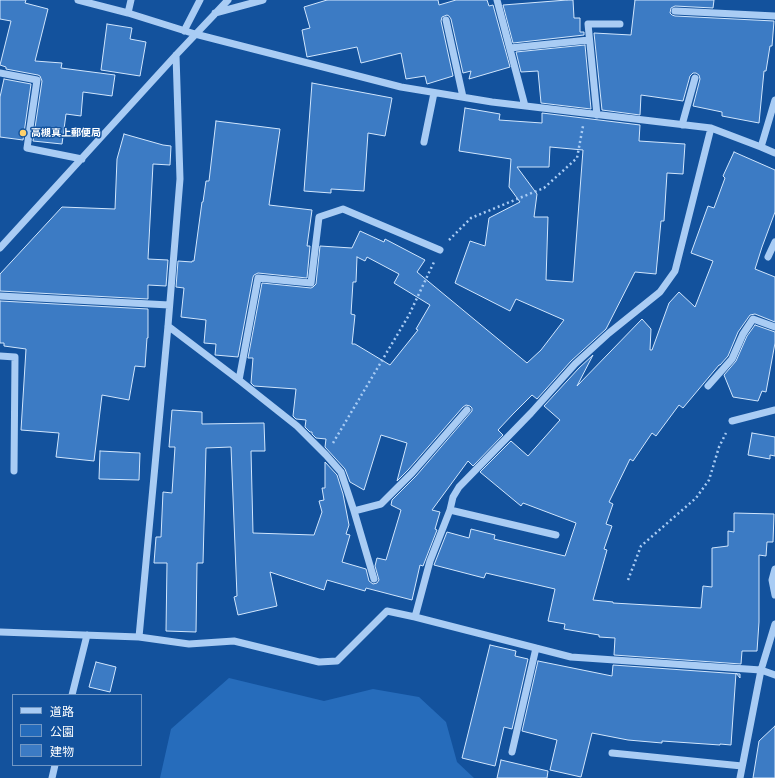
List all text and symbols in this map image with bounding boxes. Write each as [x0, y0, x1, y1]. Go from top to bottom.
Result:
place label: 高槻真上郵便局 [31, 127, 101, 139]
marker: 高槻真上郵便局 [18, 128, 28, 138]
legend [12, 694, 142, 766]
text: 道路 [50, 704, 74, 719]
text: 公園 [50, 724, 74, 739]
text: 建物 [50, 744, 74, 759]

